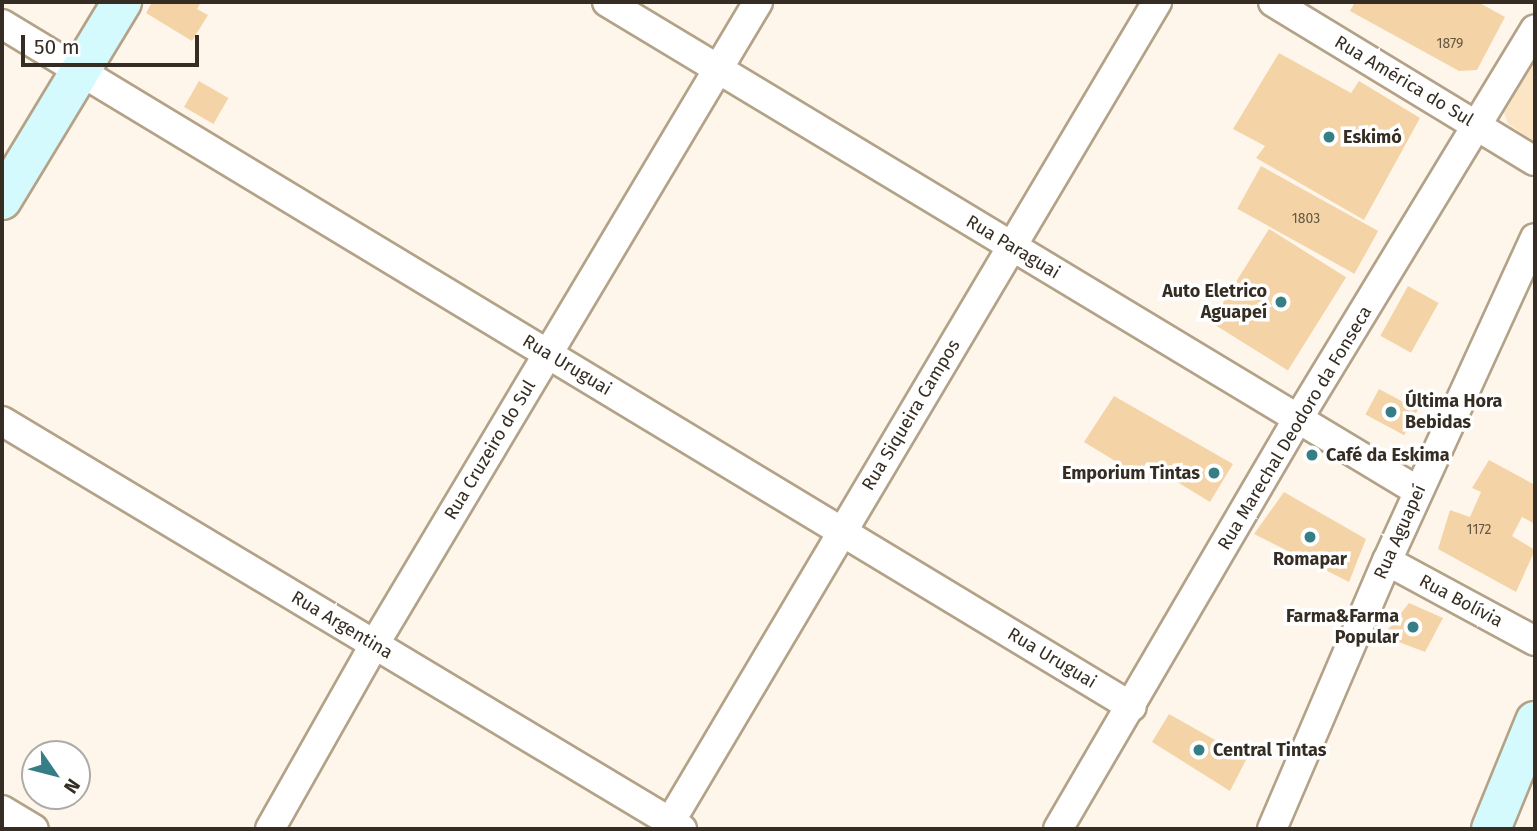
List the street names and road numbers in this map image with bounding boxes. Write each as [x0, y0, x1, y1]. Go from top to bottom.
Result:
street label: Rua América do Sul [1331, 31, 1477, 131]
street label: Rua Paraguai [962, 211, 1064, 283]
street label: Rua Marechal Deodoro da Fonseca [1213, 302, 1377, 554]
street label: Rua Uruguai [519, 330, 615, 400]
street label: Rua Siqueira Campos [857, 335, 965, 495]
street label: Rua Cruzeiro do Sul [440, 376, 540, 524]
street label: Rua Aguapeí [1370, 481, 1430, 583]
street label: Rua Bolívia [1416, 570, 1506, 632]
street label: Rua Argentina [287, 586, 397, 664]
street label: Rua Uruguai [1004, 623, 1100, 693]

